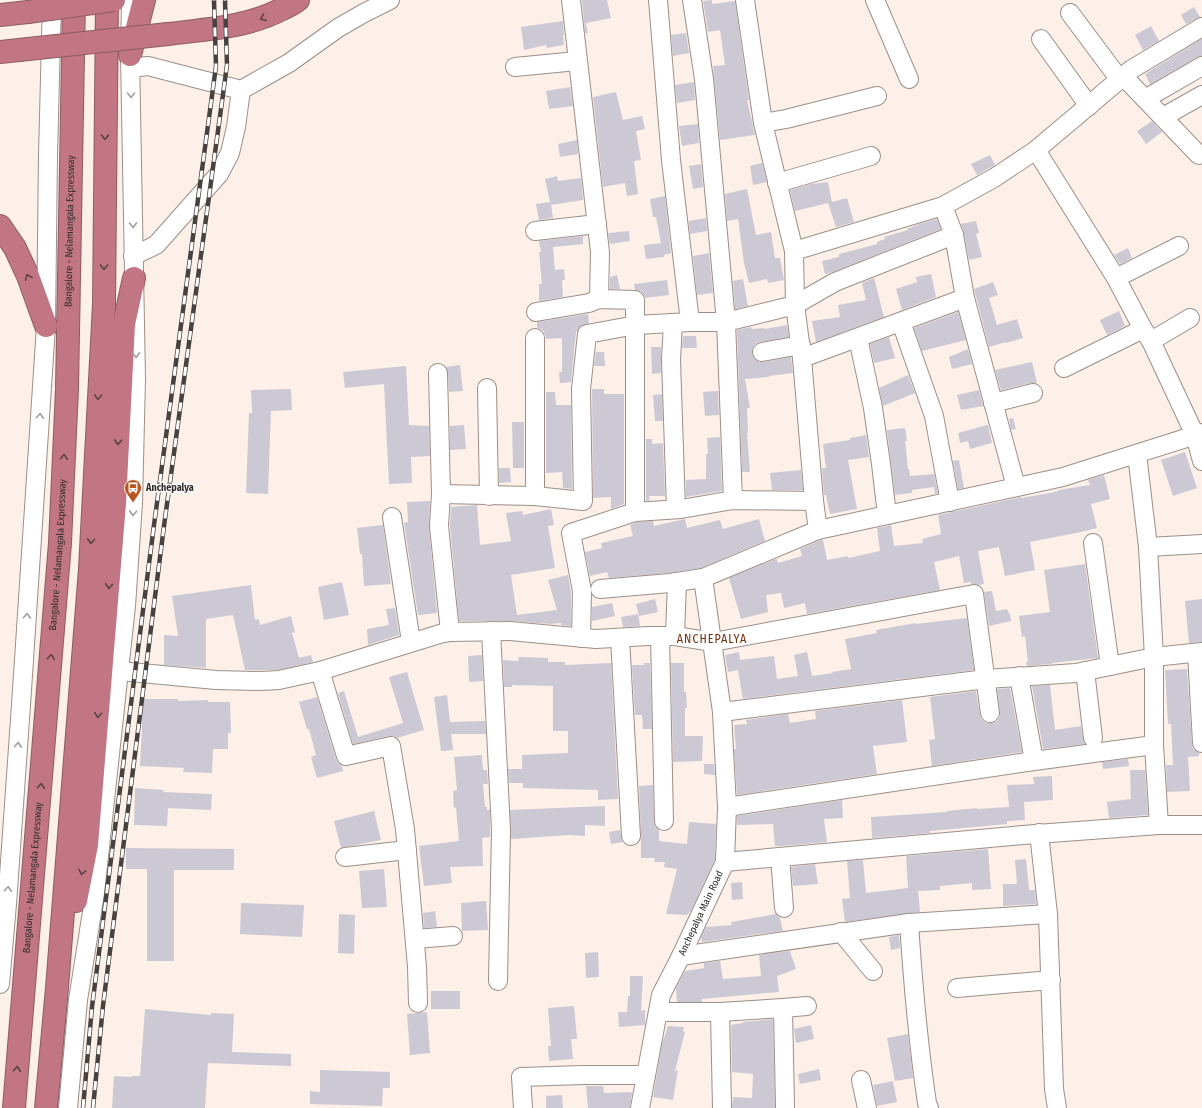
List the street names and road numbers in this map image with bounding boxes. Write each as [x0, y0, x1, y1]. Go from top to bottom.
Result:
street label: Bangalore - Nelamangala Expressway [62, 155, 77, 307]
street label: Bangalore - Nelamangala Expressway [47, 478, 69, 631]
street label: Bangalore - Nelamangala Expressway [21, 801, 45, 954]
street label: Anchepalya Main Road [676, 869, 726, 958]

